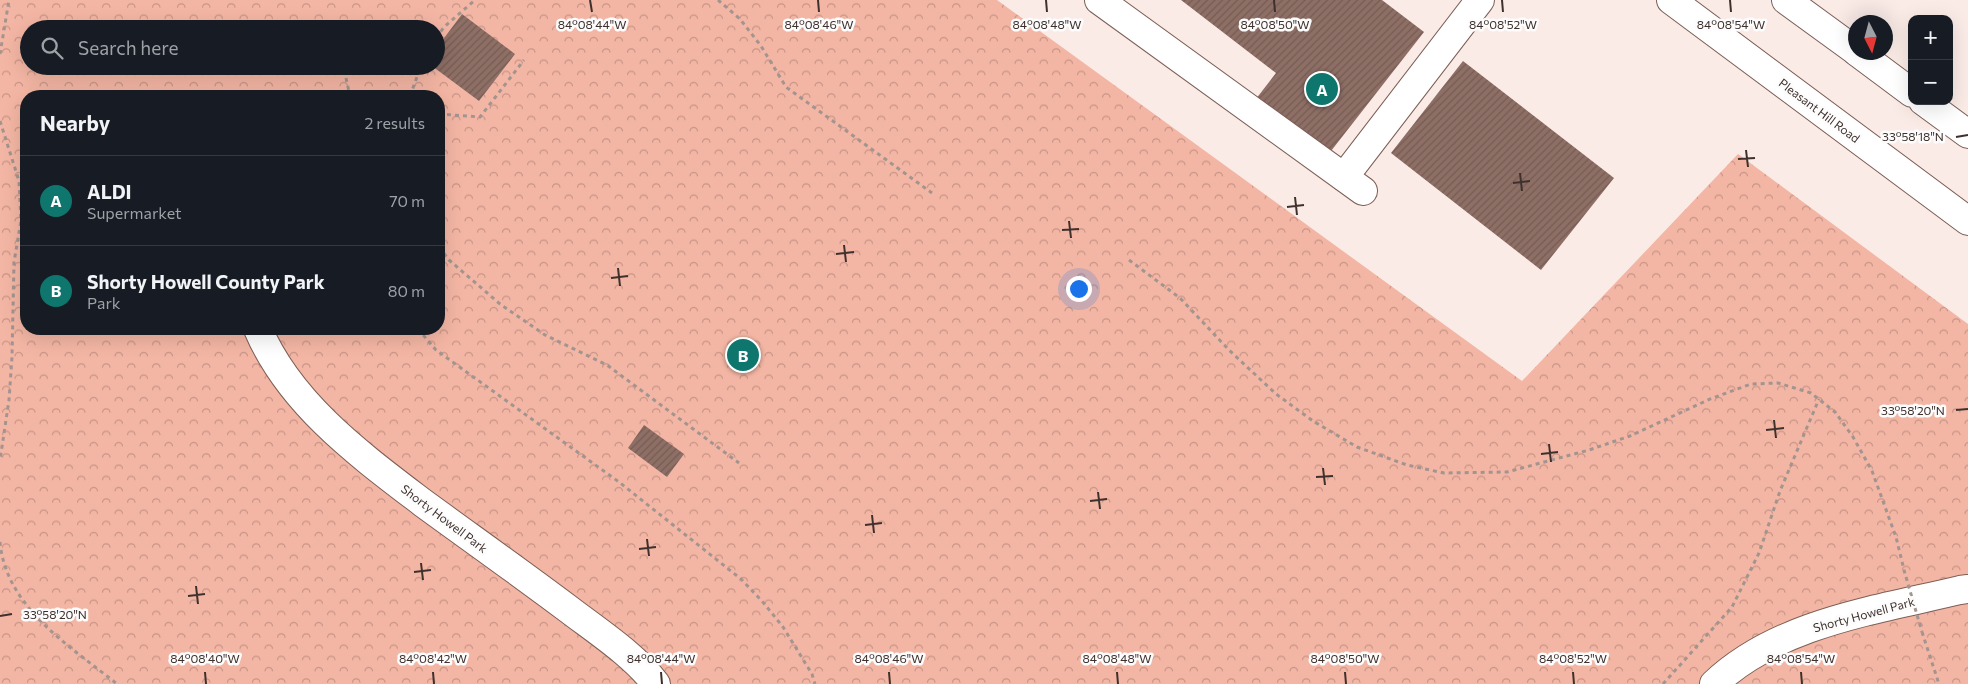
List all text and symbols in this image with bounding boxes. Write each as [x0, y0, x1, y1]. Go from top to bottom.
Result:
north arrow [1848, 15, 1893, 60]
map controls [1908, 15, 1953, 105]
button: + [1908, 15, 1953, 60]
text: 84°08'44"W [558, 17, 626, 31]
text: 84°08'46"W [785, 17, 853, 31]
text: 84°08'48"W [1013, 17, 1081, 31]
text: 84°08'50"W [1240, 17, 1310, 31]
text: 84°08'52"W [1469, 17, 1537, 31]
text: 84°08'54"W [1697, 17, 1765, 31]
search box [20, 20, 445, 75]
icon: search [38, 34, 66, 62]
text: Search here [78, 36, 178, 59]
button: − [1908, 60, 1953, 105]
pin: A [1306, 70, 1338, 108]
street label: Pleasant Hill Road [1776, 75, 1863, 145]
text: Nearby [40, 110, 110, 135]
text: 2 results [364, 113, 425, 132]
text: 33°58'18"N [1882, 129, 1944, 143]
text: ALDI [87, 180, 132, 203]
text: A [50, 191, 62, 210]
text: 70 m [389, 191, 425, 210]
text: Supermarket [87, 203, 182, 222]
text: Shorty Howell County Park [87, 270, 325, 293]
your location [1066, 276, 1092, 302]
text: B [51, 281, 61, 300]
text: 80 m [388, 281, 425, 300]
text: Park [87, 293, 120, 312]
pin: B [727, 336, 759, 374]
text: 33°58'20"N [1881, 403, 1945, 417]
street label: Shorty Howell Park [399, 481, 491, 556]
street label: Shorty Howell Park [1811, 594, 1916, 634]
text: 33°58'20"N [23, 607, 87, 621]
text: 84°08'40"W [170, 651, 240, 665]
text: 84°08'42"W [399, 651, 467, 665]
text: 84°08'44"W [627, 651, 695, 665]
text: 84°08'46"W [855, 651, 923, 665]
text: 84°08'48"W [1083, 651, 1151, 665]
text: 84°08'50"W [1310, 651, 1380, 665]
text: 84°08'52"W [1539, 651, 1607, 665]
text: 84°08'54"W [1767, 651, 1835, 665]

